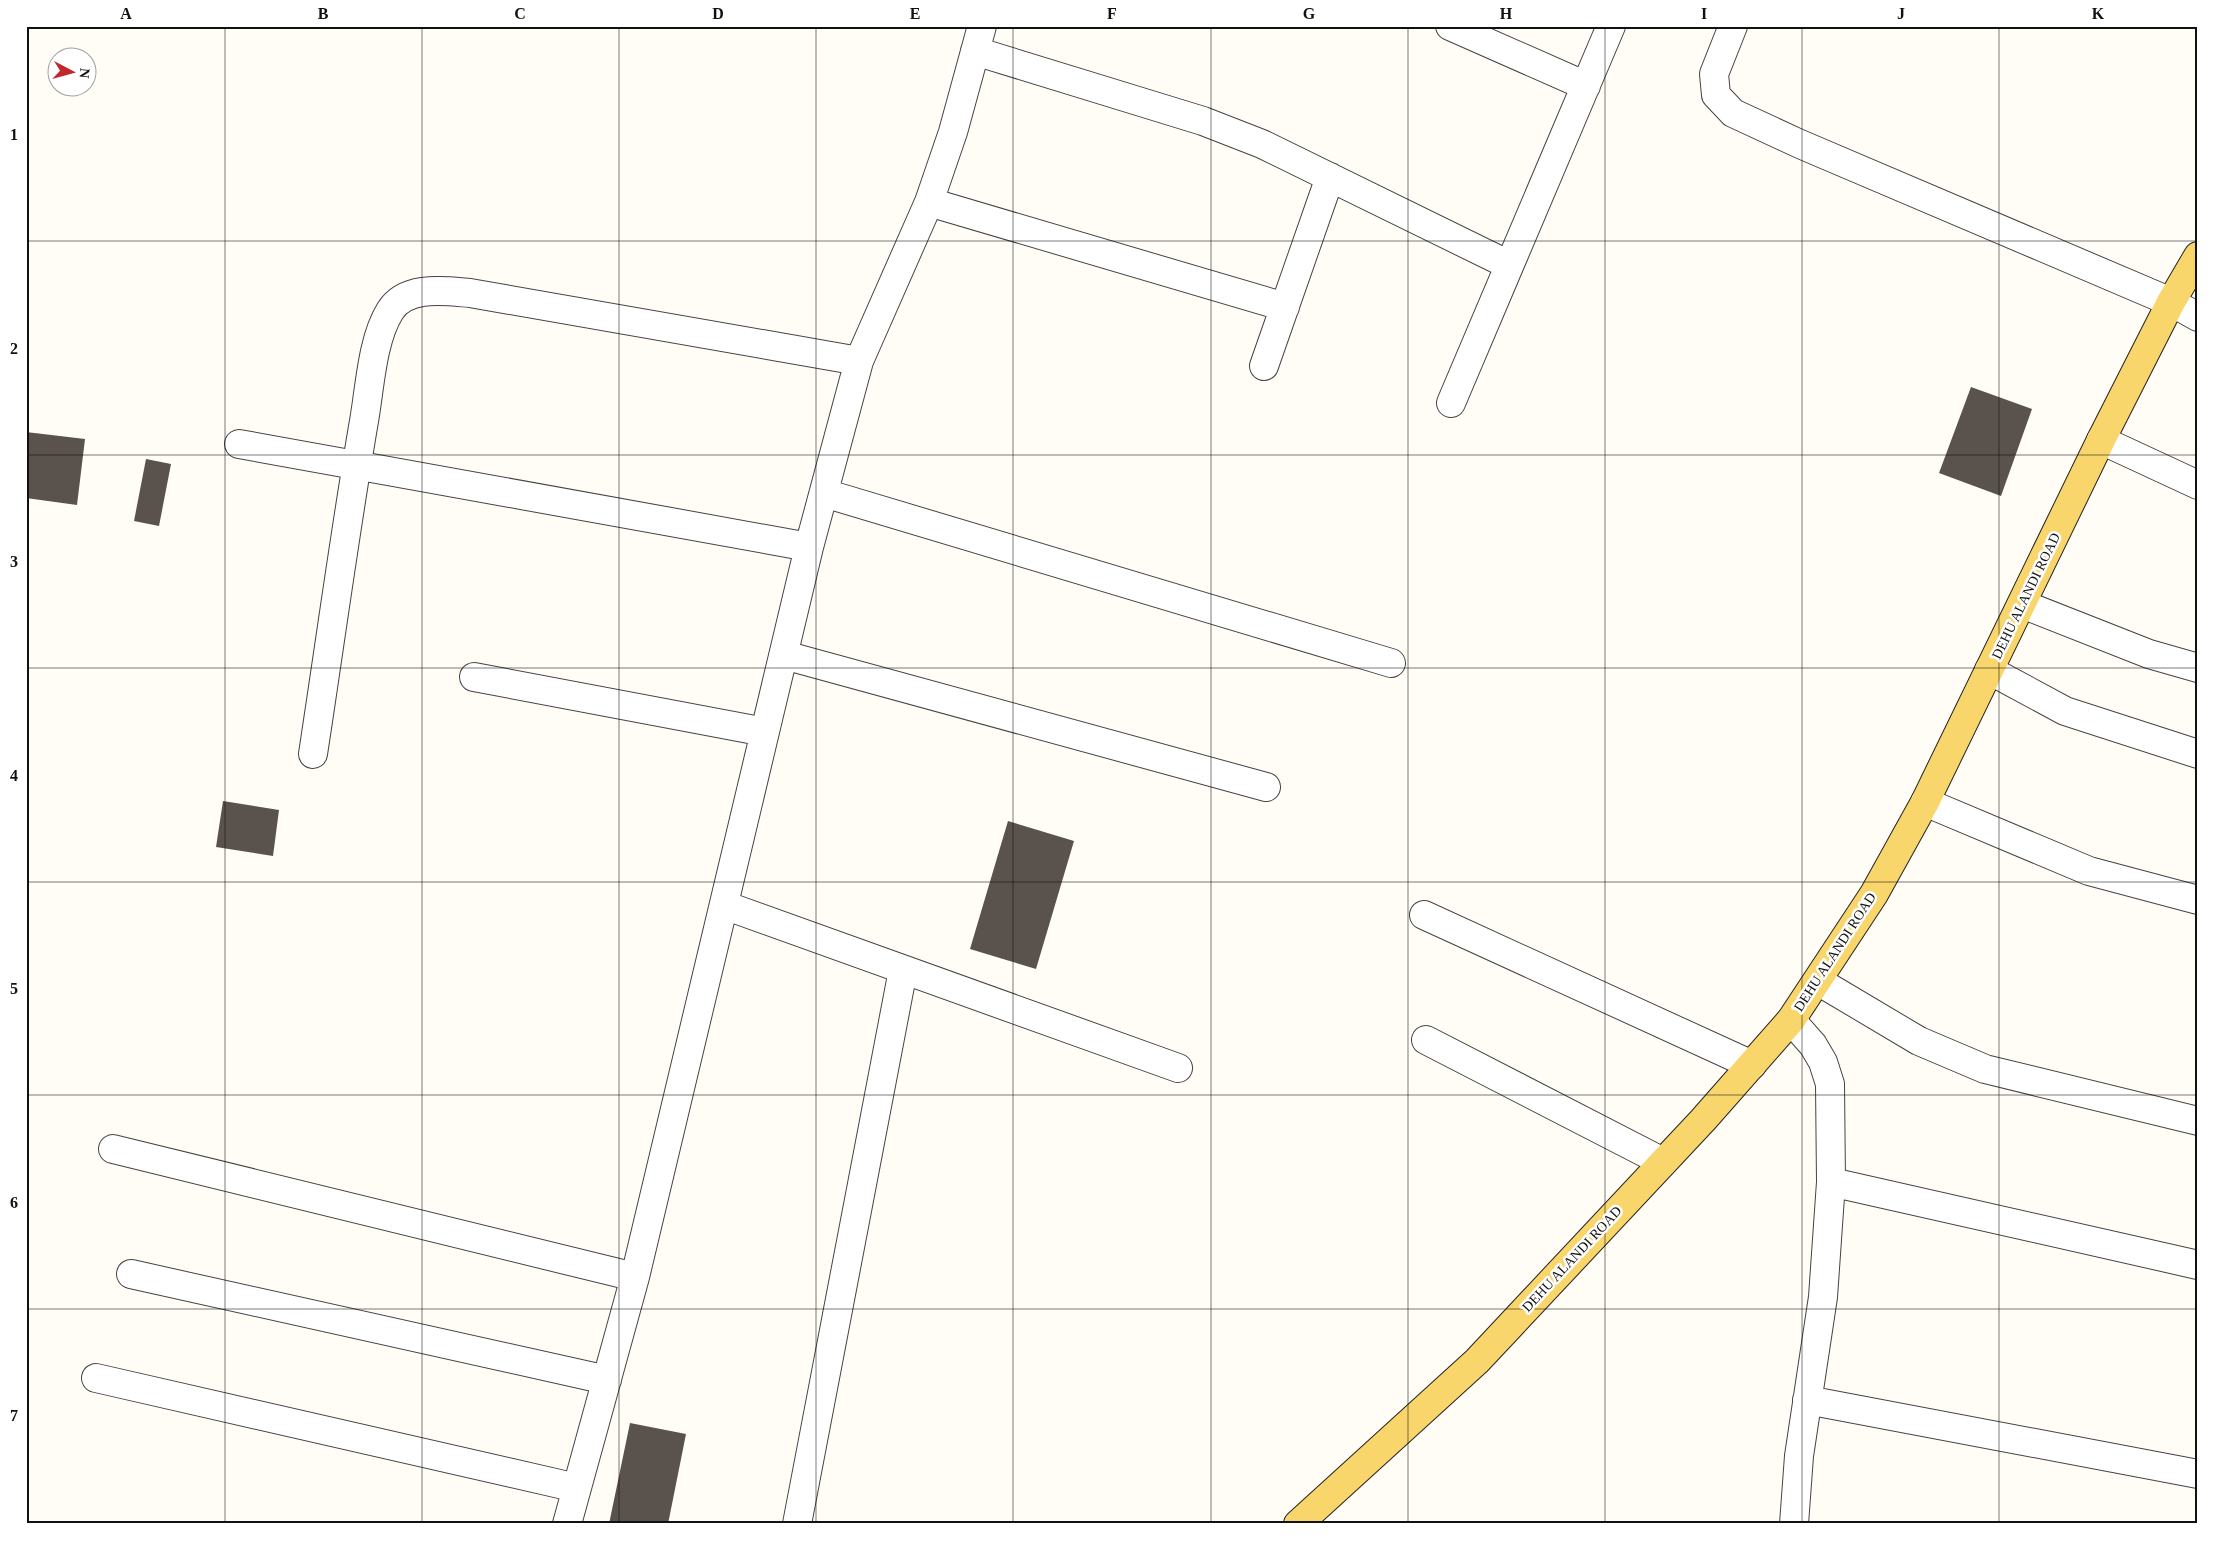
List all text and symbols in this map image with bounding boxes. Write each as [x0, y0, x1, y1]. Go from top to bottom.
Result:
text: A [120, 5, 132, 22]
text: B [318, 5, 329, 22]
text: C [514, 5, 526, 22]
text: D [712, 5, 724, 22]
text: E [910, 5, 920, 22]
text: F [1107, 5, 1117, 22]
text: G [1303, 5, 1316, 22]
text: H [1500, 5, 1513, 22]
text: I [1701, 5, 1707, 22]
text: J [1897, 5, 1905, 22]
text: K [2092, 5, 2105, 22]
north arrow [48, 48, 98, 98]
text: N [76, 67, 92, 79]
text: 1 [10, 126, 18, 143]
text: 2 [10, 340, 18, 357]
street label: DEHU ALANDI ROAD [1989, 530, 2063, 662]
text: 3 [10, 553, 18, 570]
text: 4 [10, 767, 18, 784]
street label: DEHU ALANDI ROAD [1791, 890, 1879, 1014]
text: 5 [10, 980, 18, 997]
text: 6 [10, 1194, 18, 1211]
street label: DEHU ALANDI ROAD [1519, 1203, 1625, 1315]
text: 7 [10, 1407, 18, 1424]

